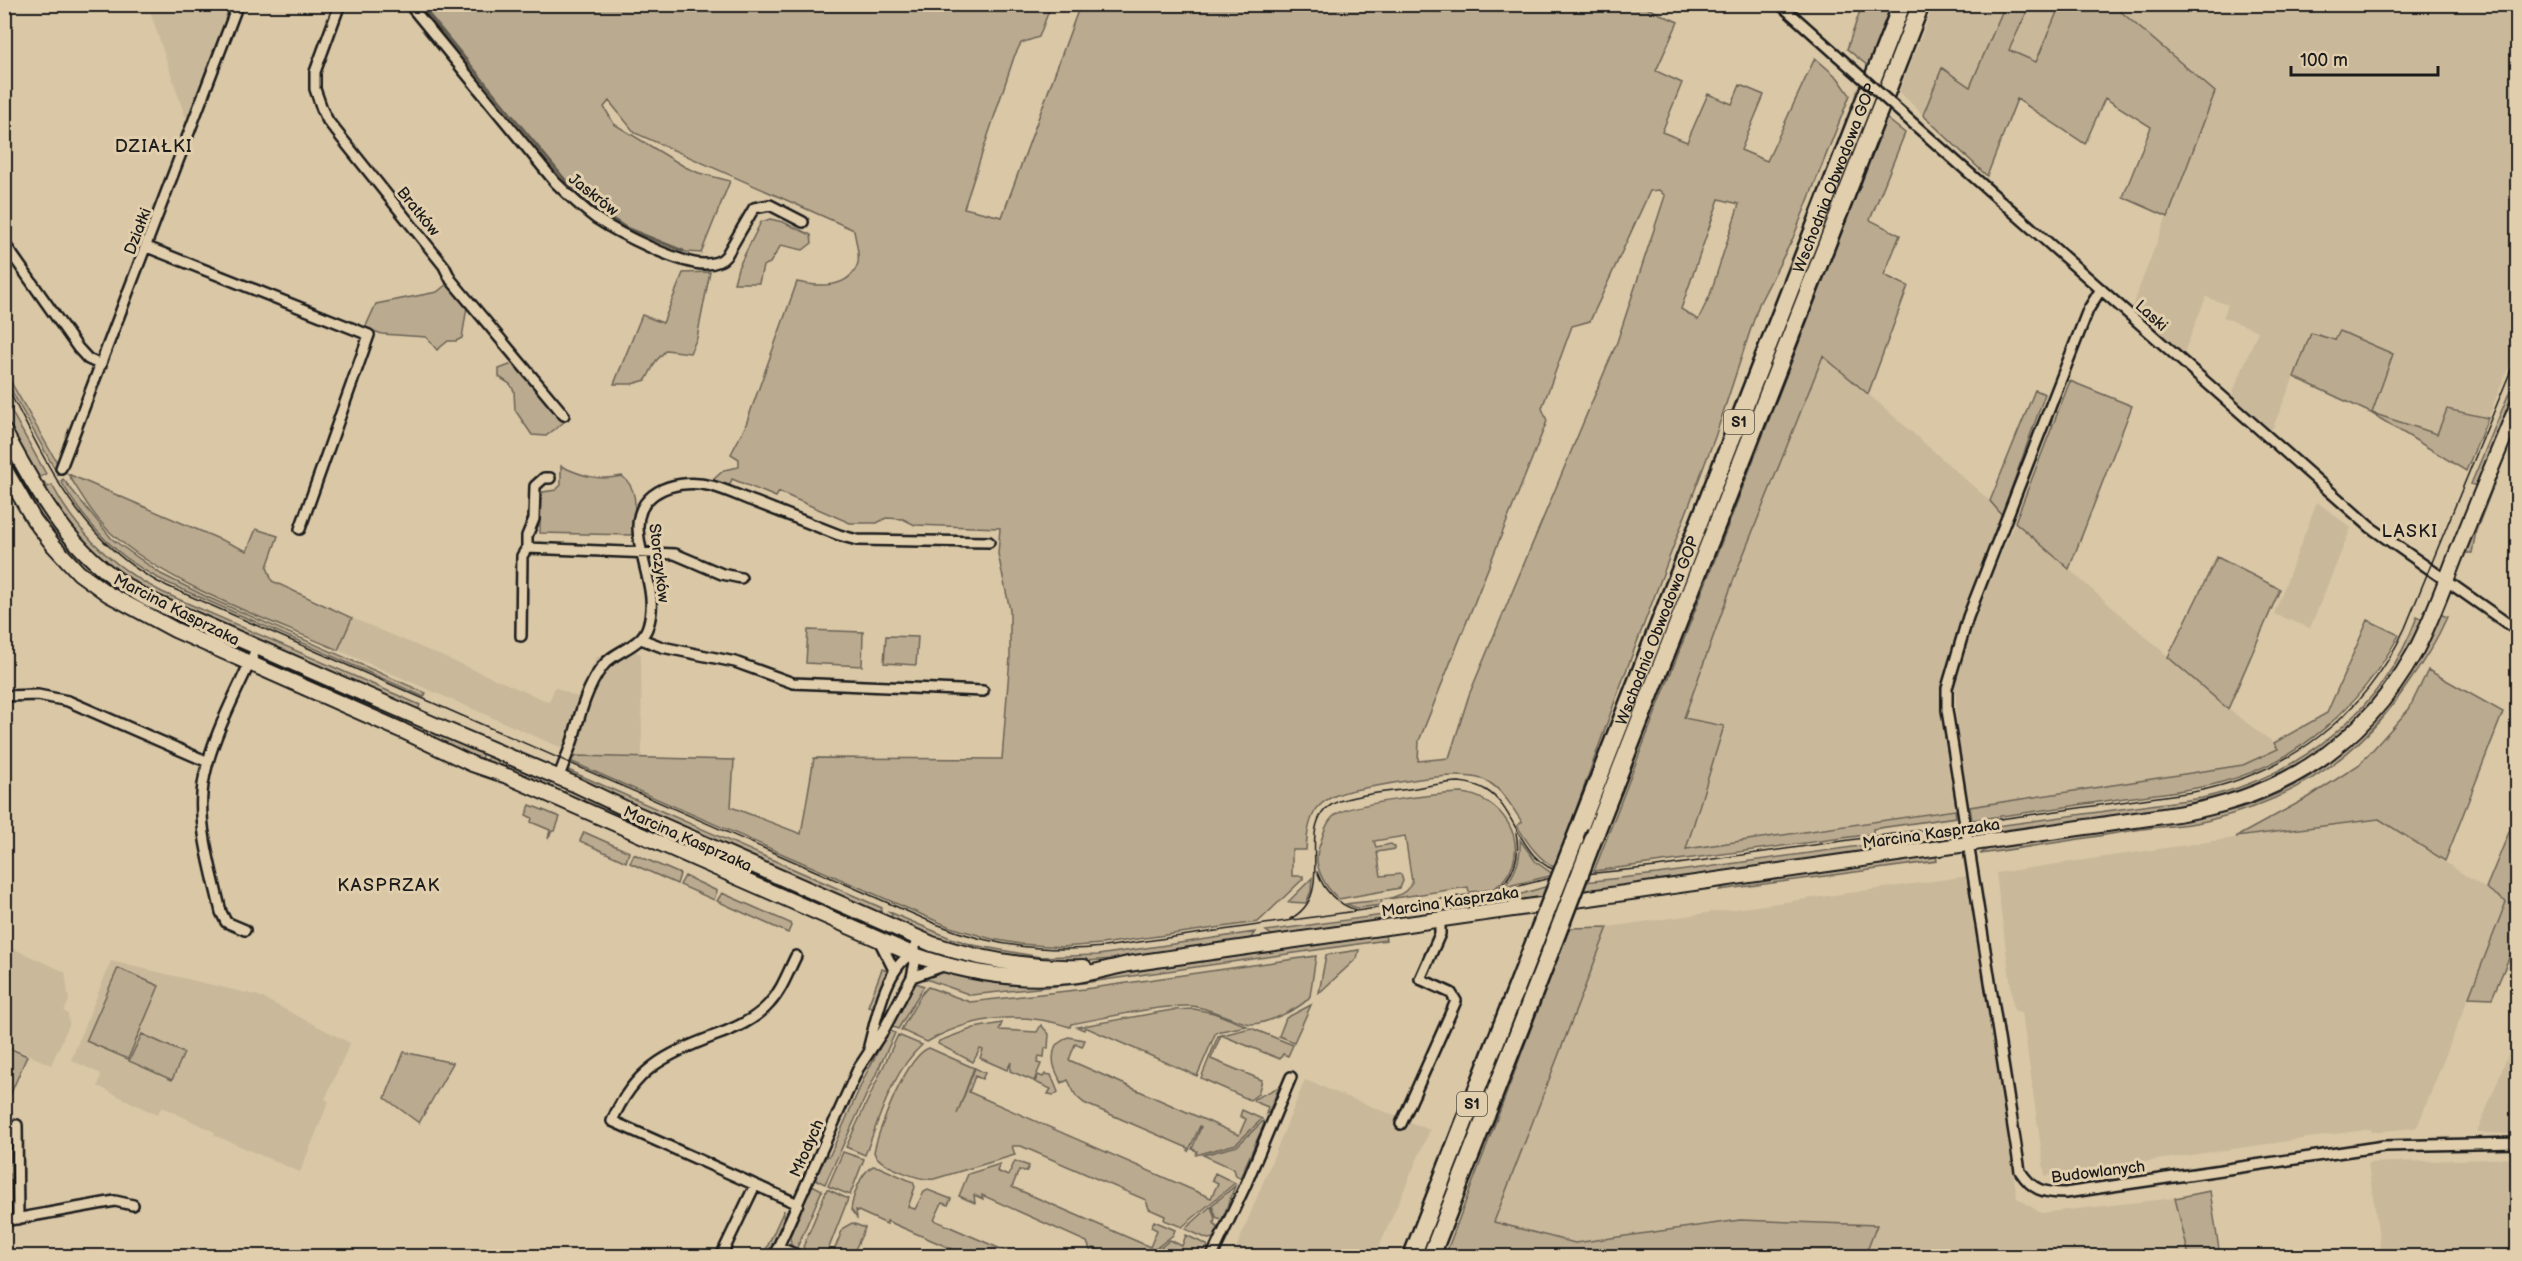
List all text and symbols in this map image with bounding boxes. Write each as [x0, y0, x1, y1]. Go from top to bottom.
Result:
scale bar [2291, 39, 2438, 77]
text: 100 m [2300, 50, 2348, 71]
street label: Wschodnia Obwodowa GOP [1790, 81, 1881, 276]
district label: DZIAŁKI [115, 136, 193, 157]
street label: Jaskrów [564, 170, 622, 221]
street label: Bratków [392, 184, 444, 241]
street label: Działki [121, 206, 156, 258]
street label: Laski [2131, 297, 2171, 336]
road number: S1 [1724, 410, 1754, 434]
district label: LASKI [2382, 521, 2438, 542]
street label: Storczyków [644, 523, 673, 604]
street label: Wschodnia Obwodowa GOP [1612, 534, 1704, 728]
street label: Marcina Kasprzaka [110, 570, 242, 650]
street label: Marcina Kasprzaka [620, 803, 755, 876]
street label: Marcina Kasprzaka [1861, 815, 2001, 854]
district label: KASPRZAK [337, 875, 441, 896]
street label: Marcina Kasprzaka [1380, 883, 1520, 922]
road number: S1 [1457, 1092, 1487, 1116]
street label: Młodych [786, 1117, 829, 1180]
street label: Budowlanych [2050, 1157, 2146, 1188]

